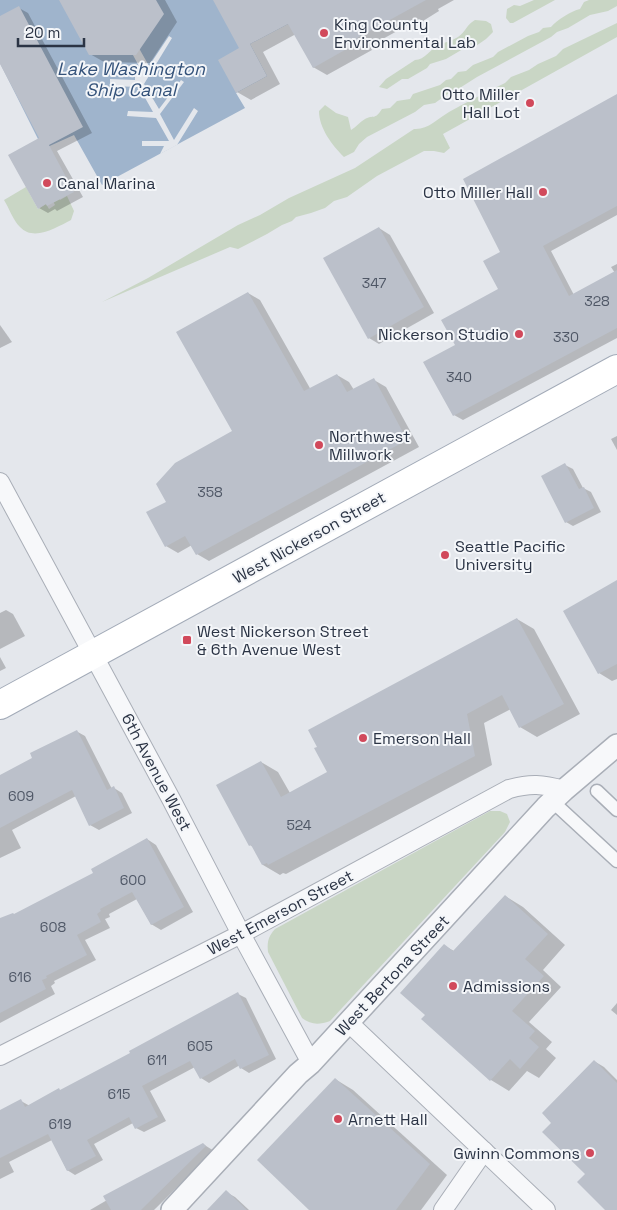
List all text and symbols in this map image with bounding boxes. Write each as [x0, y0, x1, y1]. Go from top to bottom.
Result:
place label: King County Environmental Lab [334, 14, 476, 53]
scale bar [18, 15, 84, 47]
text: 20 m [25, 23, 60, 42]
marker: King County Environmental Lab [318, 27, 330, 39]
water label: Lake Washington Ship Canal [57, 57, 206, 101]
place label: Otto Miller Hall Lot [442, 84, 520, 123]
marker: Otto Miller Hall Lot [524, 97, 536, 109]
place label: Canal Marina [57, 173, 156, 194]
marker: Canal Marina [41, 177, 53, 189]
place label: Otto Miller Hall [423, 182, 533, 203]
marker: Otto Miller Hall [537, 186, 549, 198]
house number: 347 [362, 274, 386, 292]
house number: 328 [584, 292, 610, 310]
place label: Nickerson Studio [378, 324, 509, 345]
marker: Nickerson Studio [513, 328, 525, 340]
house number: 330 [553, 328, 579, 346]
house number: 340 [446, 368, 472, 386]
place label: Northwest Millwork [329, 426, 410, 465]
marker: Northwest Millwork [313, 439, 325, 451]
house number: 358 [197, 483, 223, 501]
street label: West Nickerson Street [229, 487, 389, 588]
place label: Seattle Pacific University [455, 536, 566, 575]
marker: Seattle Pacific University [439, 549, 451, 561]
place label: West Nickerson Street & 6th Avenue West [197, 621, 369, 660]
marker: West Nickerson Street & 6th Avenue West [181, 634, 193, 646]
street label: 6th Avenue West [117, 710, 196, 835]
place label: Emerson Hall [373, 728, 471, 749]
marker: Emerson Hall [357, 732, 369, 744]
house number: 609 [8, 787, 34, 805]
house number: 524 [286, 816, 312, 834]
street label: West Emerson Street [204, 865, 357, 960]
house number: 600 [120, 871, 146, 889]
street label: West Bertona Street [331, 910, 454, 1040]
house number: 608 [40, 918, 66, 936]
house number: 616 [9, 968, 31, 986]
place label: Admissions [463, 976, 550, 997]
marker: Admissions [447, 980, 459, 992]
house number: 605 [187, 1037, 213, 1055]
house number: 611 [147, 1051, 167, 1069]
house number: 615 [108, 1085, 130, 1103]
place label: Arnett Hall [348, 1109, 428, 1130]
marker: Arnett Hall [332, 1113, 344, 1125]
house number: 619 [49, 1115, 71, 1133]
place label: Gwinn Commons [453, 1143, 580, 1164]
marker: Gwinn Commons [584, 1147, 596, 1159]

